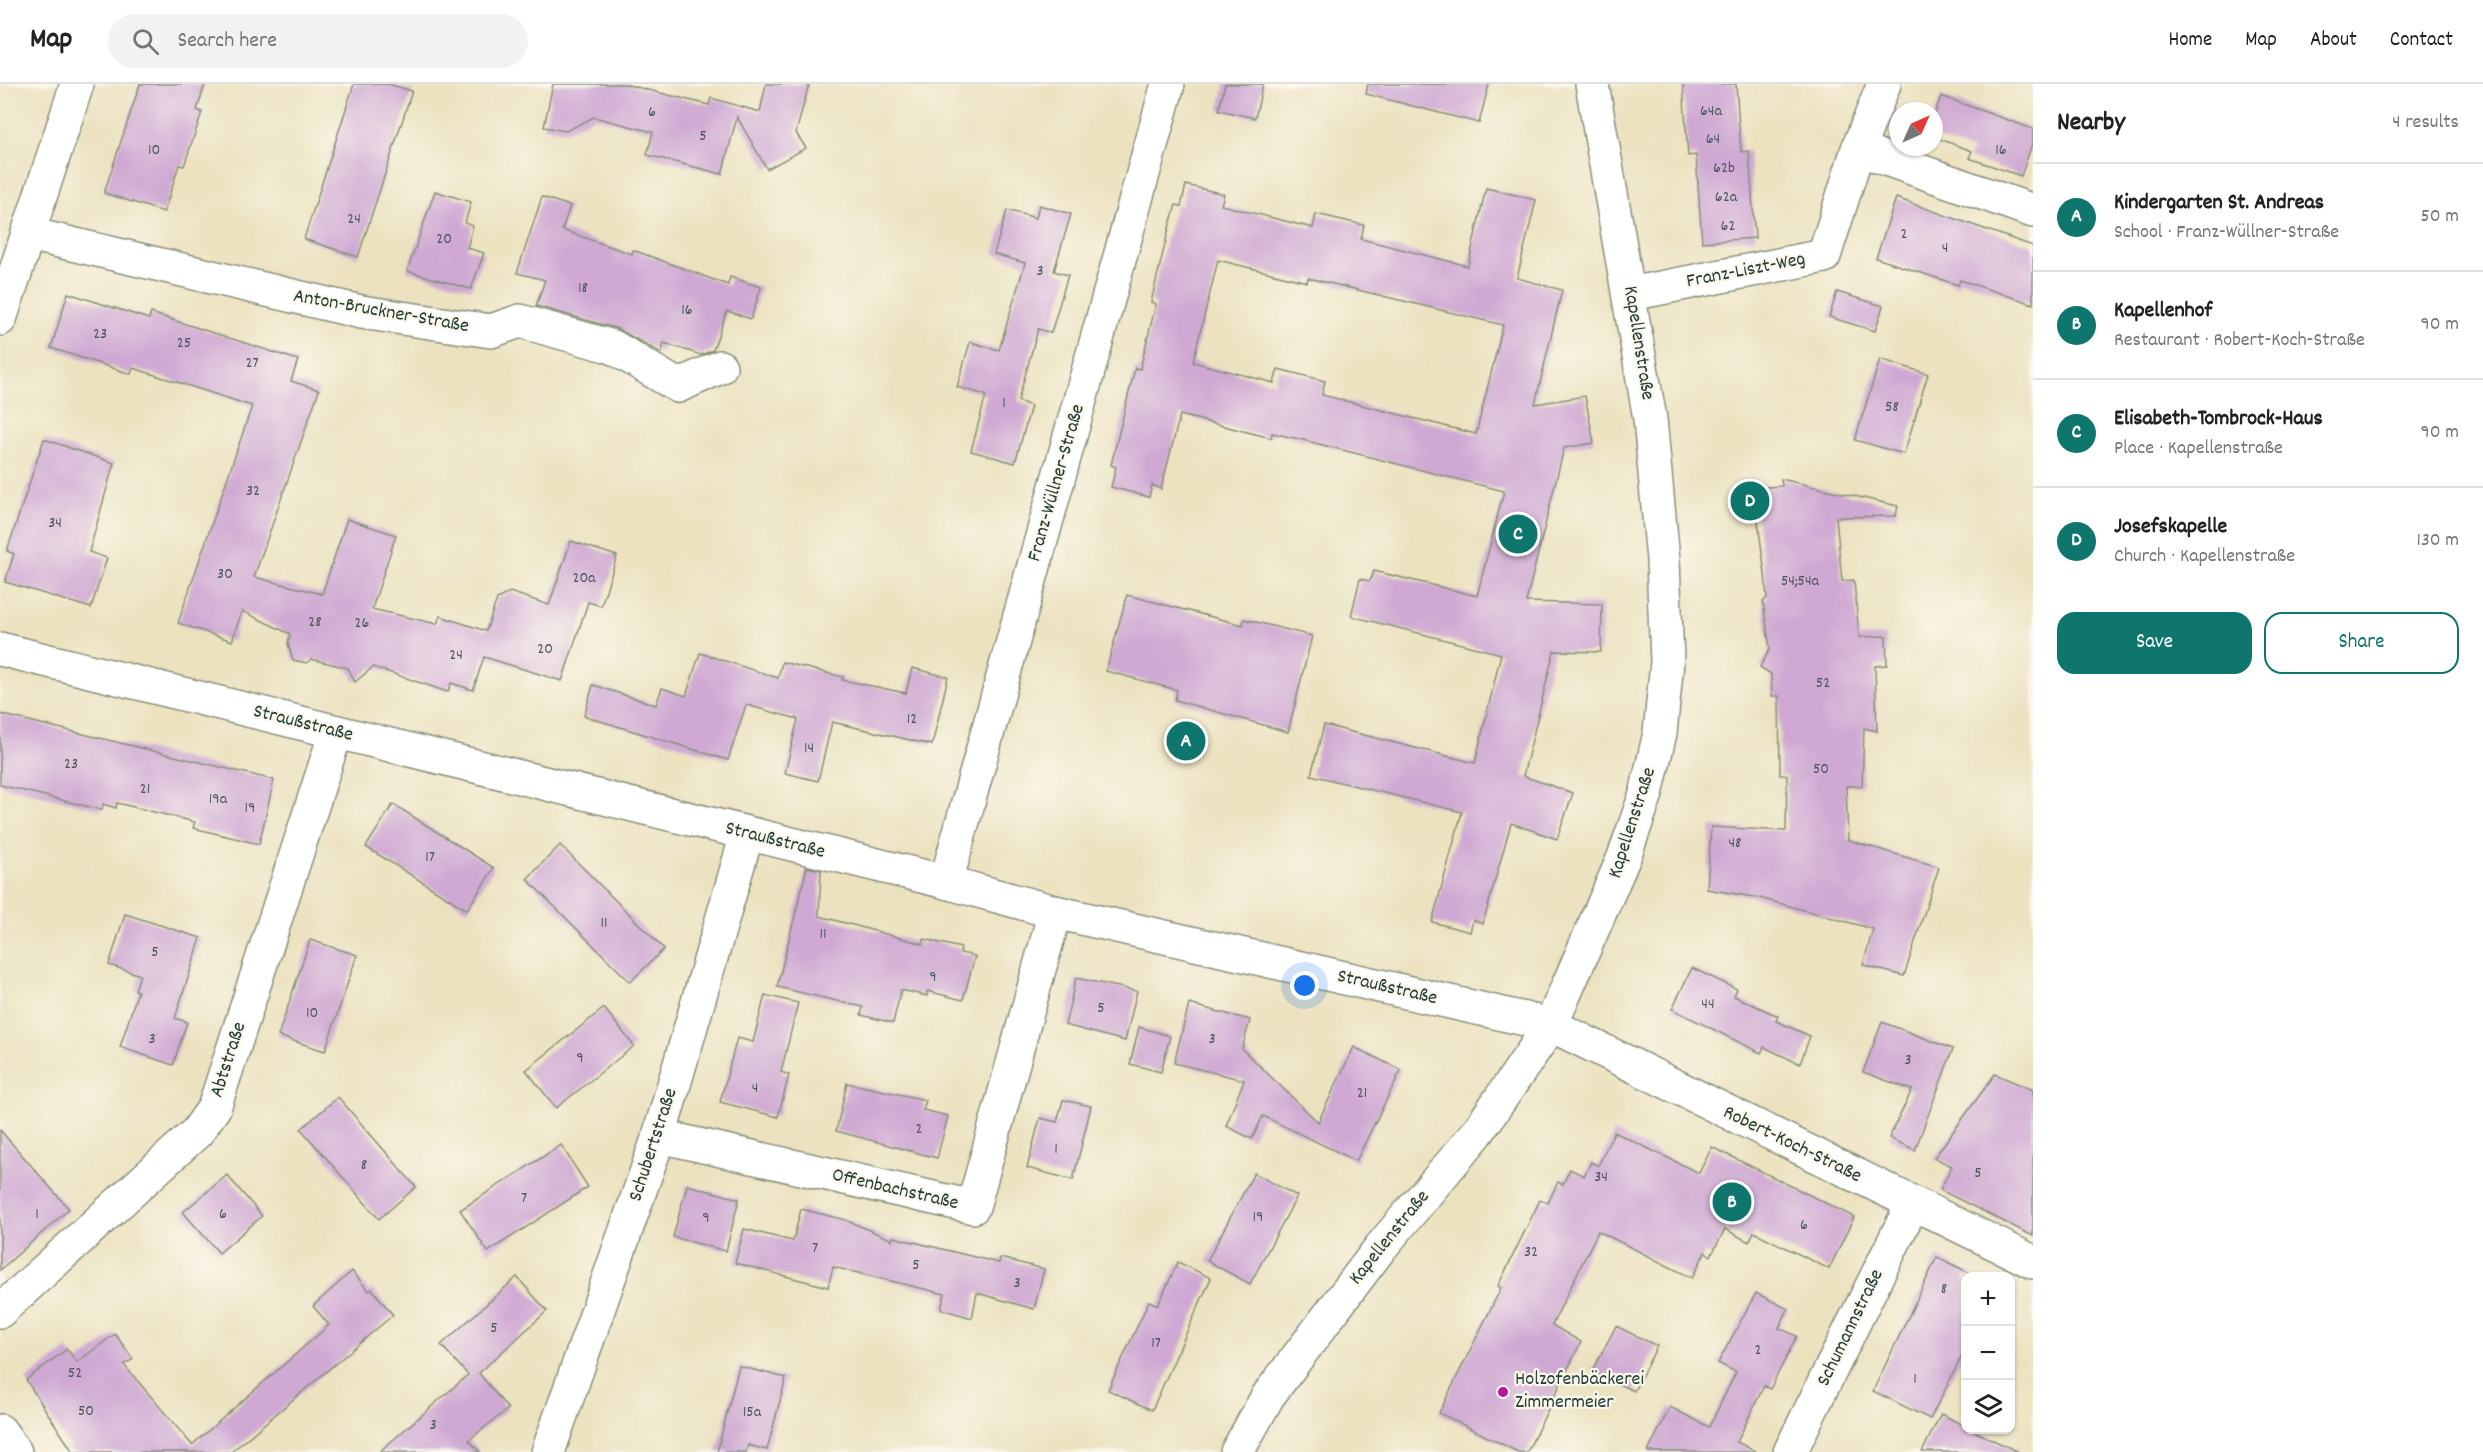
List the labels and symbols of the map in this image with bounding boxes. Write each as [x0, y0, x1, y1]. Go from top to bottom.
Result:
house number: 64a [1700, 100, 1722, 123]
house number: 6 [648, 101, 656, 124]
north arrow [1889, 102, 1943, 156]
house number: 5 [699, 125, 707, 148]
house number: 64 [1706, 128, 1720, 151]
house number: 10 [148, 139, 160, 162]
house number: 16 [1995, 139, 2007, 162]
house number: 62b [1713, 157, 1735, 180]
house number: 62a [1715, 186, 1738, 209]
house number: 24 [347, 208, 361, 231]
house number: 62 [1721, 215, 1735, 238]
house number: 2 [1901, 223, 1908, 246]
house number: 20 [436, 228, 452, 251]
house number: 4 [1942, 237, 1948, 260]
street label: Franz-Liszt-Weg [1684, 246, 1808, 296]
house number: 3 [1036, 260, 1044, 283]
house number: 18 [578, 277, 588, 300]
street label: Anton-Bruckner-Straße [291, 283, 471, 341]
street label: Kapellenstraße [1615, 284, 1661, 402]
house number: 16 [681, 299, 693, 322]
house number: 23 [93, 323, 107, 346]
house number: 25 [177, 332, 191, 355]
house number: 27 [245, 352, 259, 375]
house number: 1 [1002, 392, 1006, 415]
house number: 58 [1885, 396, 1899, 419]
street label: Franz-Wüllner-Straße [1021, 401, 1093, 565]
pin: D [1730, 478, 1770, 524]
house number: 32 [246, 480, 260, 503]
house number: 34 [48, 512, 62, 535]
pin: C [1498, 512, 1538, 556]
house number: 30 [217, 563, 233, 586]
house number: 20a [572, 567, 596, 590]
house number: 54;54a [1781, 570, 1820, 593]
house number: 28 [308, 611, 322, 634]
house number: 26 [355, 612, 370, 635]
house number: 20 [537, 638, 553, 661]
house number: 24 [449, 644, 463, 667]
house number: 52 [1816, 672, 1830, 695]
street label: Straußstraße [250, 698, 356, 750]
house number: 12 [907, 708, 917, 731]
pin: A [1166, 718, 1206, 764]
house number: 14 [804, 737, 814, 760]
house number: 23 [64, 753, 78, 776]
house number: 50 [1813, 758, 1829, 781]
street label: Kapellenstraße [1602, 764, 1664, 882]
house number: 21 [140, 778, 150, 801]
house number: 19a [209, 788, 228, 811]
house number: 19 [245, 797, 255, 820]
street label: Straußstraße [722, 815, 828, 867]
house number: 48 [1728, 832, 1742, 855]
house number: 17 [425, 846, 435, 869]
house number: 11 [600, 912, 608, 935]
house number: 11 [819, 923, 827, 946]
house number: 5 [151, 941, 159, 964]
street label: Straußstraße [1334, 963, 1440, 1013]
house number: 9 [929, 966, 937, 989]
your location [1290, 971, 1319, 1000]
house number: 44 [1701, 993, 1715, 1016]
house number: 5 [1097, 997, 1105, 1020]
house number: 10 [306, 1002, 318, 1025]
street label: Abtstraße [204, 1018, 254, 1101]
house number: 3 [148, 1028, 156, 1051]
house number: 3 [1208, 1028, 1216, 1051]
house number: 9 [576, 1047, 584, 1070]
house number: 3 [1904, 1049, 1912, 1072]
house number: 4 [752, 1077, 758, 1100]
house number: 21 [1357, 1082, 1367, 1105]
street label: Schubertstraße [622, 1084, 686, 1205]
street label: Robert-Koch-Straße [1718, 1099, 1866, 1191]
house number: 2 [916, 1118, 923, 1141]
house number: 1 [1054, 1138, 1058, 1161]
house number: 8 [361, 1154, 367, 1177]
street label: Offenbachstraße [829, 1162, 961, 1218]
house number: 5 [1974, 1162, 1982, 1185]
house number: 34 [1594, 1166, 1608, 1189]
pin: B [1712, 1180, 1752, 1224]
street label: Kapellenstraße [1343, 1184, 1437, 1292]
house number: 7 [521, 1187, 527, 1210]
house number: 1 [35, 1203, 39, 1226]
house number: 6 [219, 1203, 227, 1226]
house number: 19 [1253, 1206, 1263, 1229]
house number: 9 [702, 1207, 710, 1230]
house number: 6 [1800, 1214, 1808, 1237]
house number: 7 [812, 1237, 818, 1260]
house number: 32 [1524, 1241, 1538, 1264]
house number: 5 [912, 1254, 920, 1277]
street label: Schumannstraße [1811, 1265, 1892, 1391]
house number: 3 [1013, 1272, 1021, 1295]
house number: 8 [1941, 1278, 1947, 1301]
house number: 5 [490, 1317, 498, 1340]
house number: 17 [1151, 1332, 1161, 1355]
house number: 2 [1755, 1339, 1762, 1362]
house number: 52 [68, 1362, 82, 1385]
place label: Holzofenbäckerei Zimmermeier [1515, 1366, 1644, 1417]
house number: 1 [1913, 1368, 1917, 1391]
marker: Holzofenbäckerei Zimmermeier [1496, 1385, 1510, 1399]
house number: 50 [78, 1400, 94, 1423]
house number: 15a [743, 1401, 762, 1424]
house number: 3 [429, 1414, 437, 1437]

